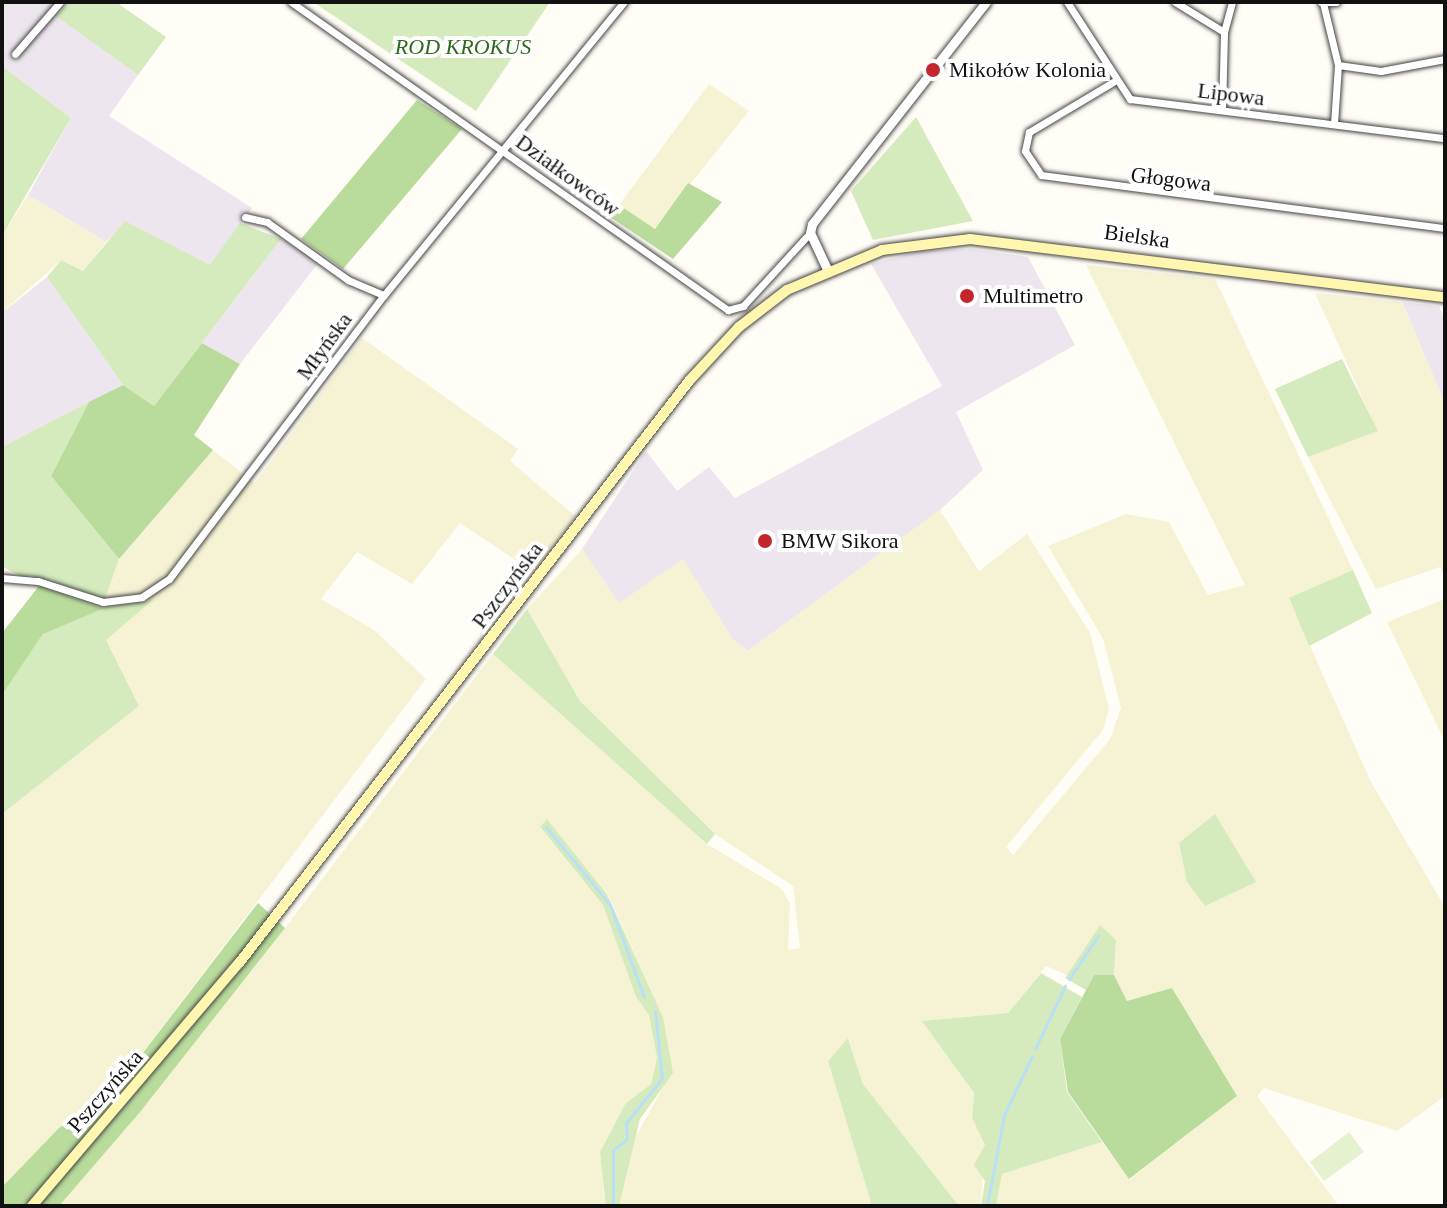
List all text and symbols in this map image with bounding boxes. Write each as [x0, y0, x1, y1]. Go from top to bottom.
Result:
park label: ROD KROKUS [395, 34, 531, 60]
place label: Mikołów Kolonia [949, 57, 1106, 83]
marker: Mikołów Kolonia [924, 61, 942, 79]
street label: Lipowa [1196, 77, 1266, 111]
street label: Działkowców [511, 128, 625, 222]
street label: Głogowa [1129, 161, 1213, 197]
street label: Bielska [1102, 218, 1172, 254]
place label: Multimetro [983, 283, 1083, 309]
marker: Multimetro [958, 287, 976, 305]
street label: Młyńska [291, 307, 357, 385]
place label: BMW Sikora [781, 528, 899, 554]
marker: BMW Sikora [756, 532, 774, 550]
street label: Pszczyńska [466, 537, 548, 633]
street label: Pszczyńska [62, 1044, 148, 1138]

